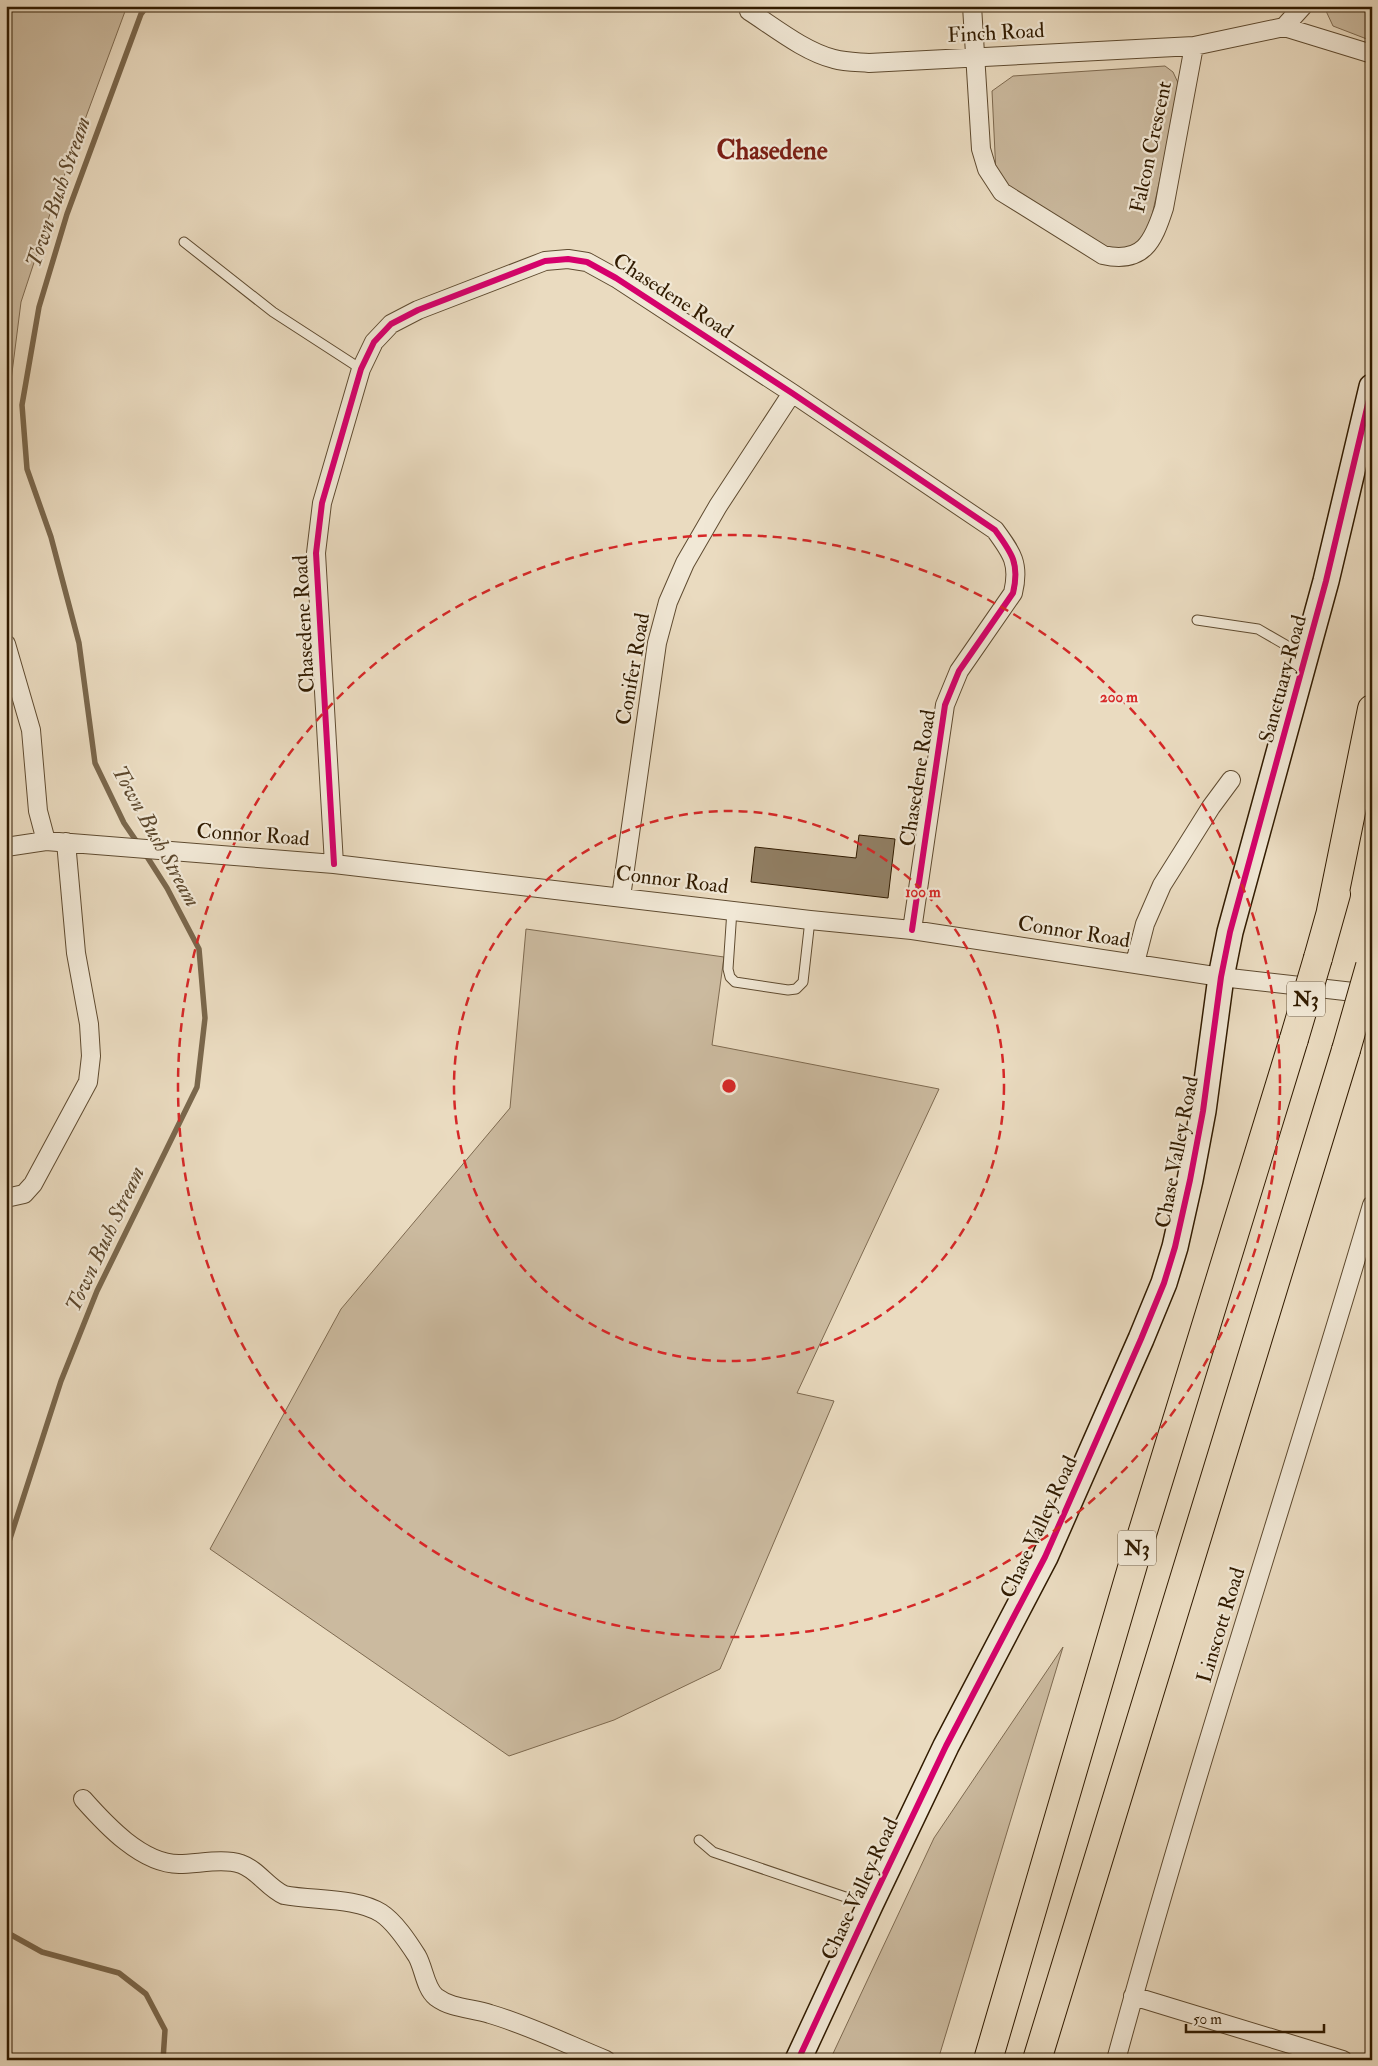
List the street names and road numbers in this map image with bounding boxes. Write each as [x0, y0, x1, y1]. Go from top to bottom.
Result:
street label: Finch Road [947, 17, 1046, 49]
street label: Falcon Crescent [1124, 78, 1178, 215]
street label: Chasedene Road [608, 247, 739, 345]
street label: Chasedene Road [287, 554, 321, 694]
street label: Conifer Road [610, 610, 656, 727]
street label: Sanctuary Road [1253, 611, 1313, 746]
street label: Chasedene Road [894, 707, 942, 848]
street label: Connor Road [196, 818, 311, 852]
street label: Connor Road [614, 860, 731, 900]
street label: Connor Road [1016, 910, 1133, 954]
road number: N3 [1287, 982, 1325, 1016]
street label: Chase Valley Road [1149, 1073, 1205, 1230]
street label: Chase Valley Road [994, 1451, 1084, 1603]
road number: N3 [1118, 1530, 1156, 1566]
street label: Linscott Road [1191, 1563, 1252, 1686]
street label: Chase Valley Road [815, 1813, 905, 1965]

